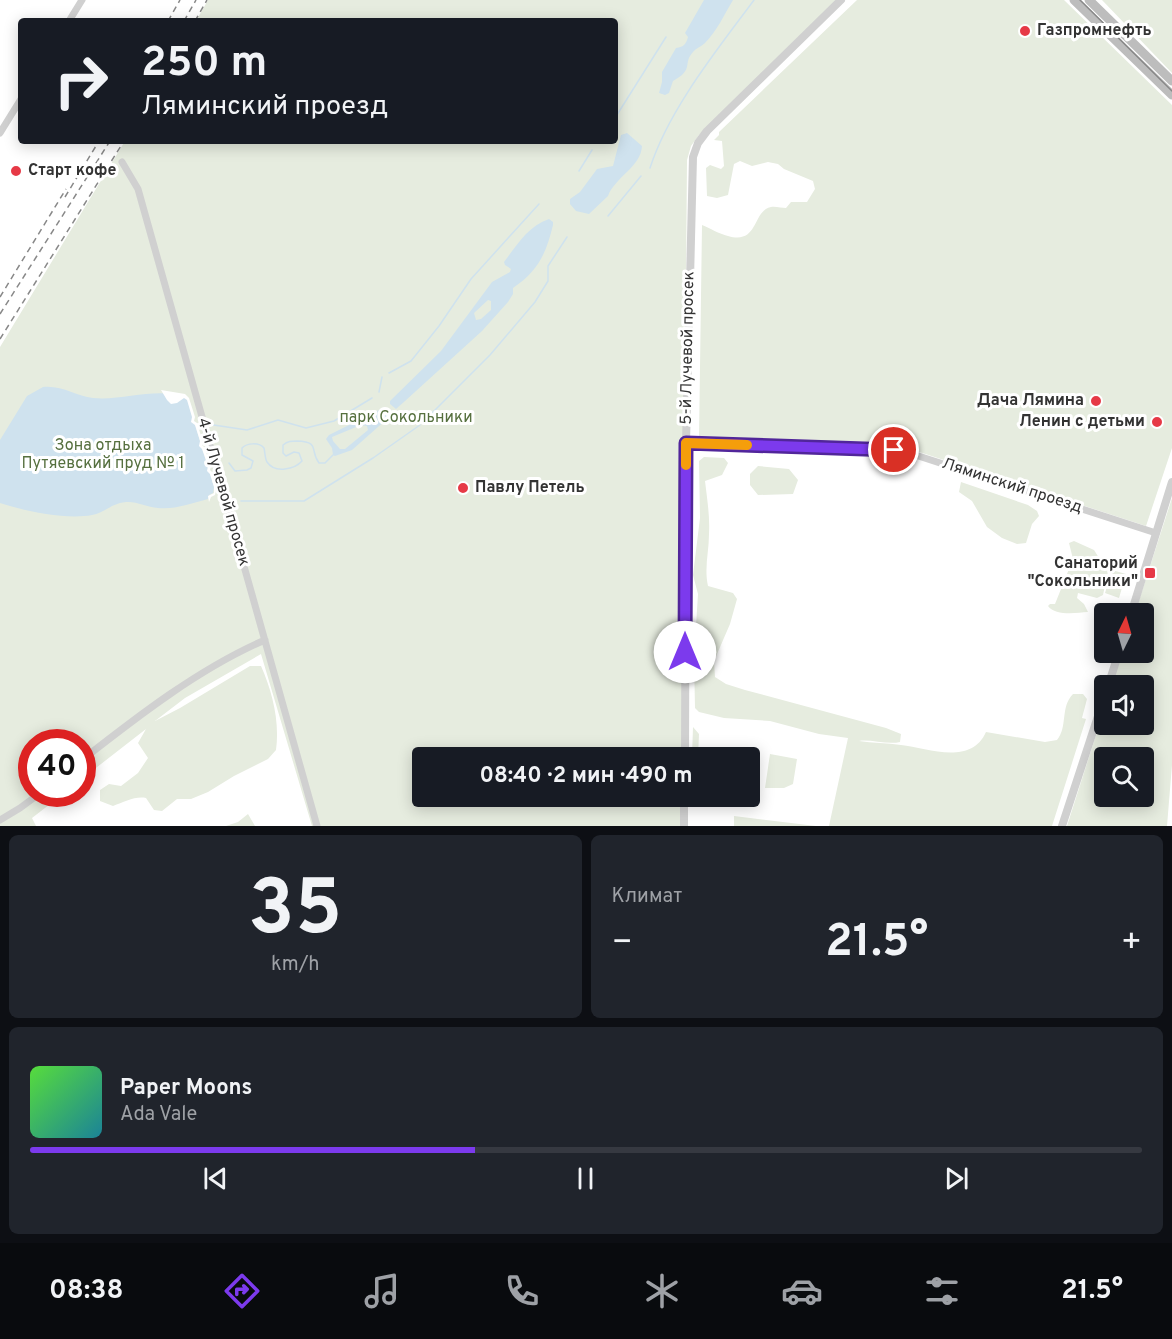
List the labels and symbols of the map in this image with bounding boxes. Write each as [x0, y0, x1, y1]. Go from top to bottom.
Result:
place label: Газпромнефть [1037, 21, 1152, 41]
marker: Газпромнефть [1018, 24, 1032, 38]
place label: Старт кофе [28, 161, 116, 181]
marker: Старт кофе [9, 164, 23, 178]
street label: 5-й Лучевой просек [677, 271, 699, 425]
place label: Дача Лямина [977, 391, 1084, 411]
marker: Дача Лямина [1089, 394, 1103, 408]
park label: парк Сокольники [339, 408, 473, 428]
place label: Ленин с детьми [1019, 412, 1145, 432]
marker: Ленин с детьми [1150, 415, 1164, 429]
street label: 4-й Лучевой просек [192, 416, 254, 568]
pin [868, 424, 919, 475]
park label: Зона отдыха Путяевский пруд № 1 [22, 436, 184, 474]
street label: Ляминский проезд [939, 454, 1085, 518]
place label: Павлу Петель [475, 478, 585, 498]
marker: Павлу Петель [456, 481, 470, 495]
place label: Санаторий "Сокольники" [1028, 554, 1138, 592]
marker: Санаторий "Сокольники" [1143, 566, 1157, 580]
north arrow [1094, 603, 1154, 663]
position arrow [653, 620, 717, 684]
speed limit sign: 40 [18, 729, 96, 807]

